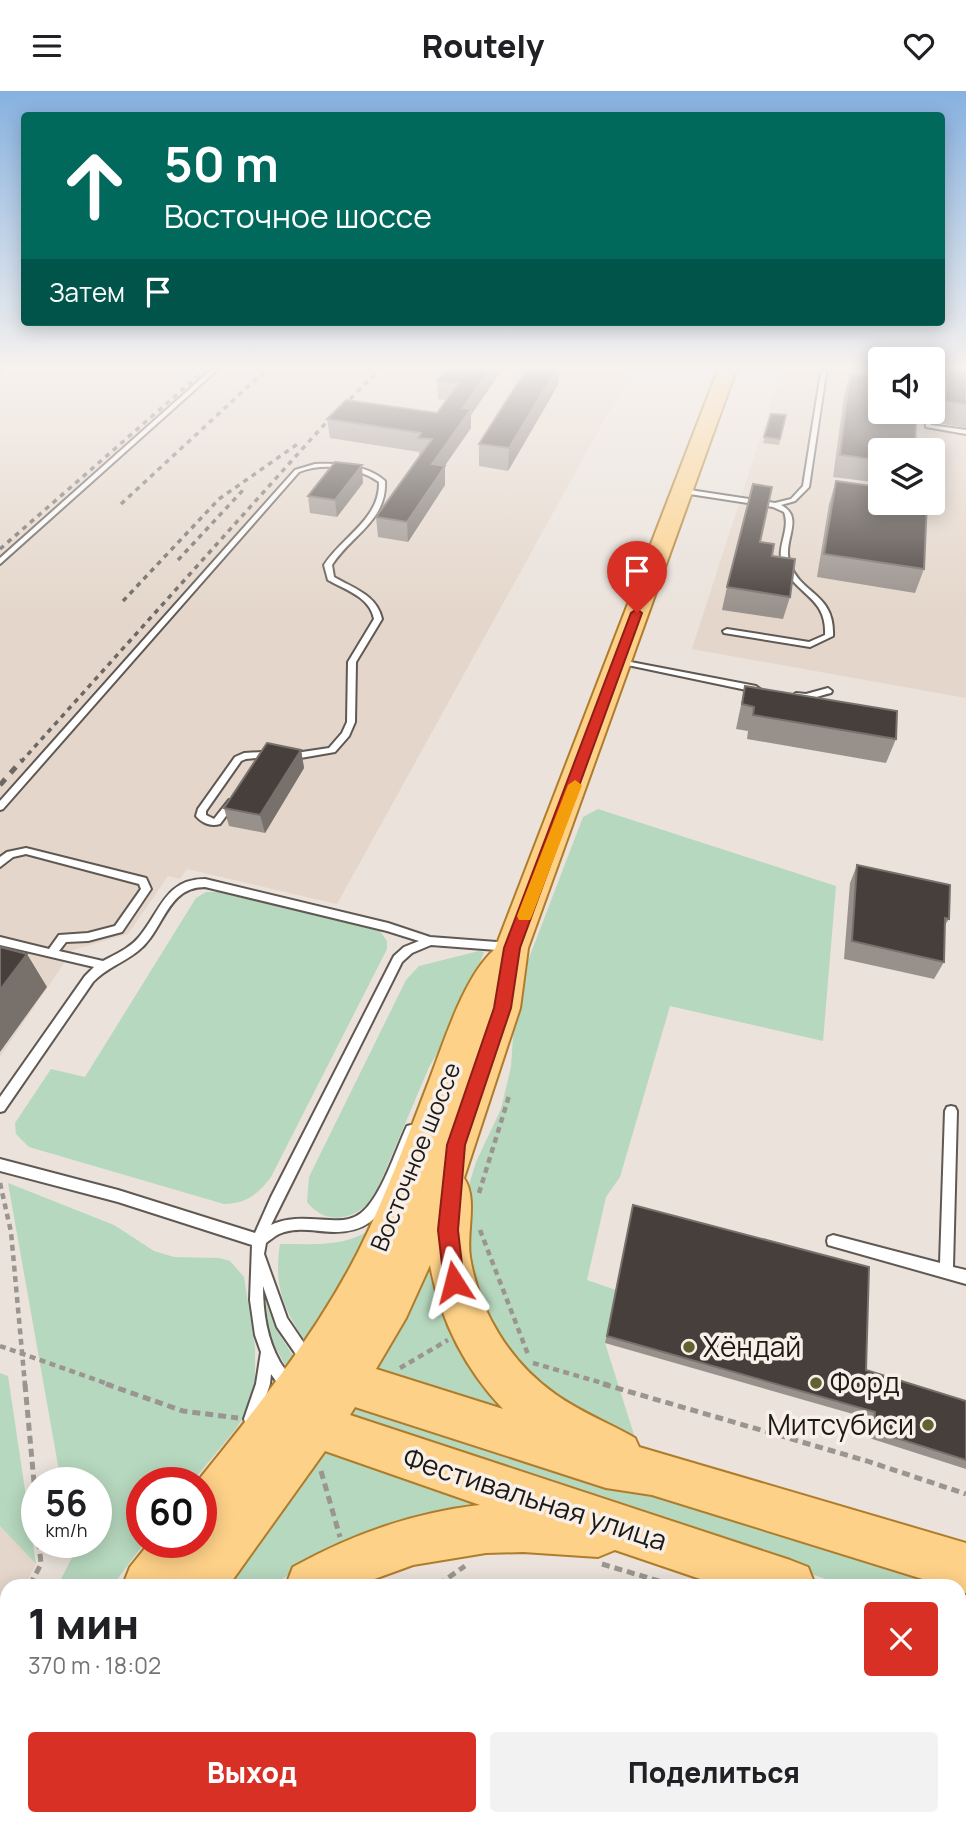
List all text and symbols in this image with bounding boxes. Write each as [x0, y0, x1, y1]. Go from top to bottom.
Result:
text: Routely [422, 24, 544, 68]
icon: menu [28, 27, 66, 65]
icon: heart [900, 27, 938, 65]
text: 50 m [164, 130, 279, 197]
icon: ahead [49, 140, 140, 231]
text: Восточное шоссе [164, 194, 432, 238]
icon: arrive [139, 273, 177, 311]
text: Затем [49, 274, 125, 310]
map controls [868, 347, 945, 515]
button: sound [868, 347, 945, 424]
button: layers [868, 438, 945, 515]
pin [607, 541, 667, 613]
icon: arrive [618, 552, 656, 590]
street label: Восточное шоссе [362, 1057, 468, 1256]
position arrow [417, 1245, 491, 1319]
place label: Хёндай [703, 1327, 801, 1365]
marker: Хёндай [681, 1339, 697, 1355]
place label: Форд [830, 1363, 900, 1401]
marker: Форд [808, 1375, 824, 1391]
place label: Митсубиси [767, 1405, 914, 1443]
marker: Митсубиси [920, 1417, 936, 1433]
street label: Фестивальная улица [399, 1437, 672, 1559]
speed limit sign: 60 [126, 1467, 217, 1558]
text: 56 [45, 1479, 88, 1527]
text: km/h [46, 1518, 87, 1542]
text: 1 мин [28, 1594, 139, 1652]
button: close [864, 1602, 938, 1676]
text: 370 m · 18:02 [28, 1649, 161, 1681]
button: Выход [28, 1732, 476, 1812]
button: Поделиться [490, 1732, 938, 1812]

